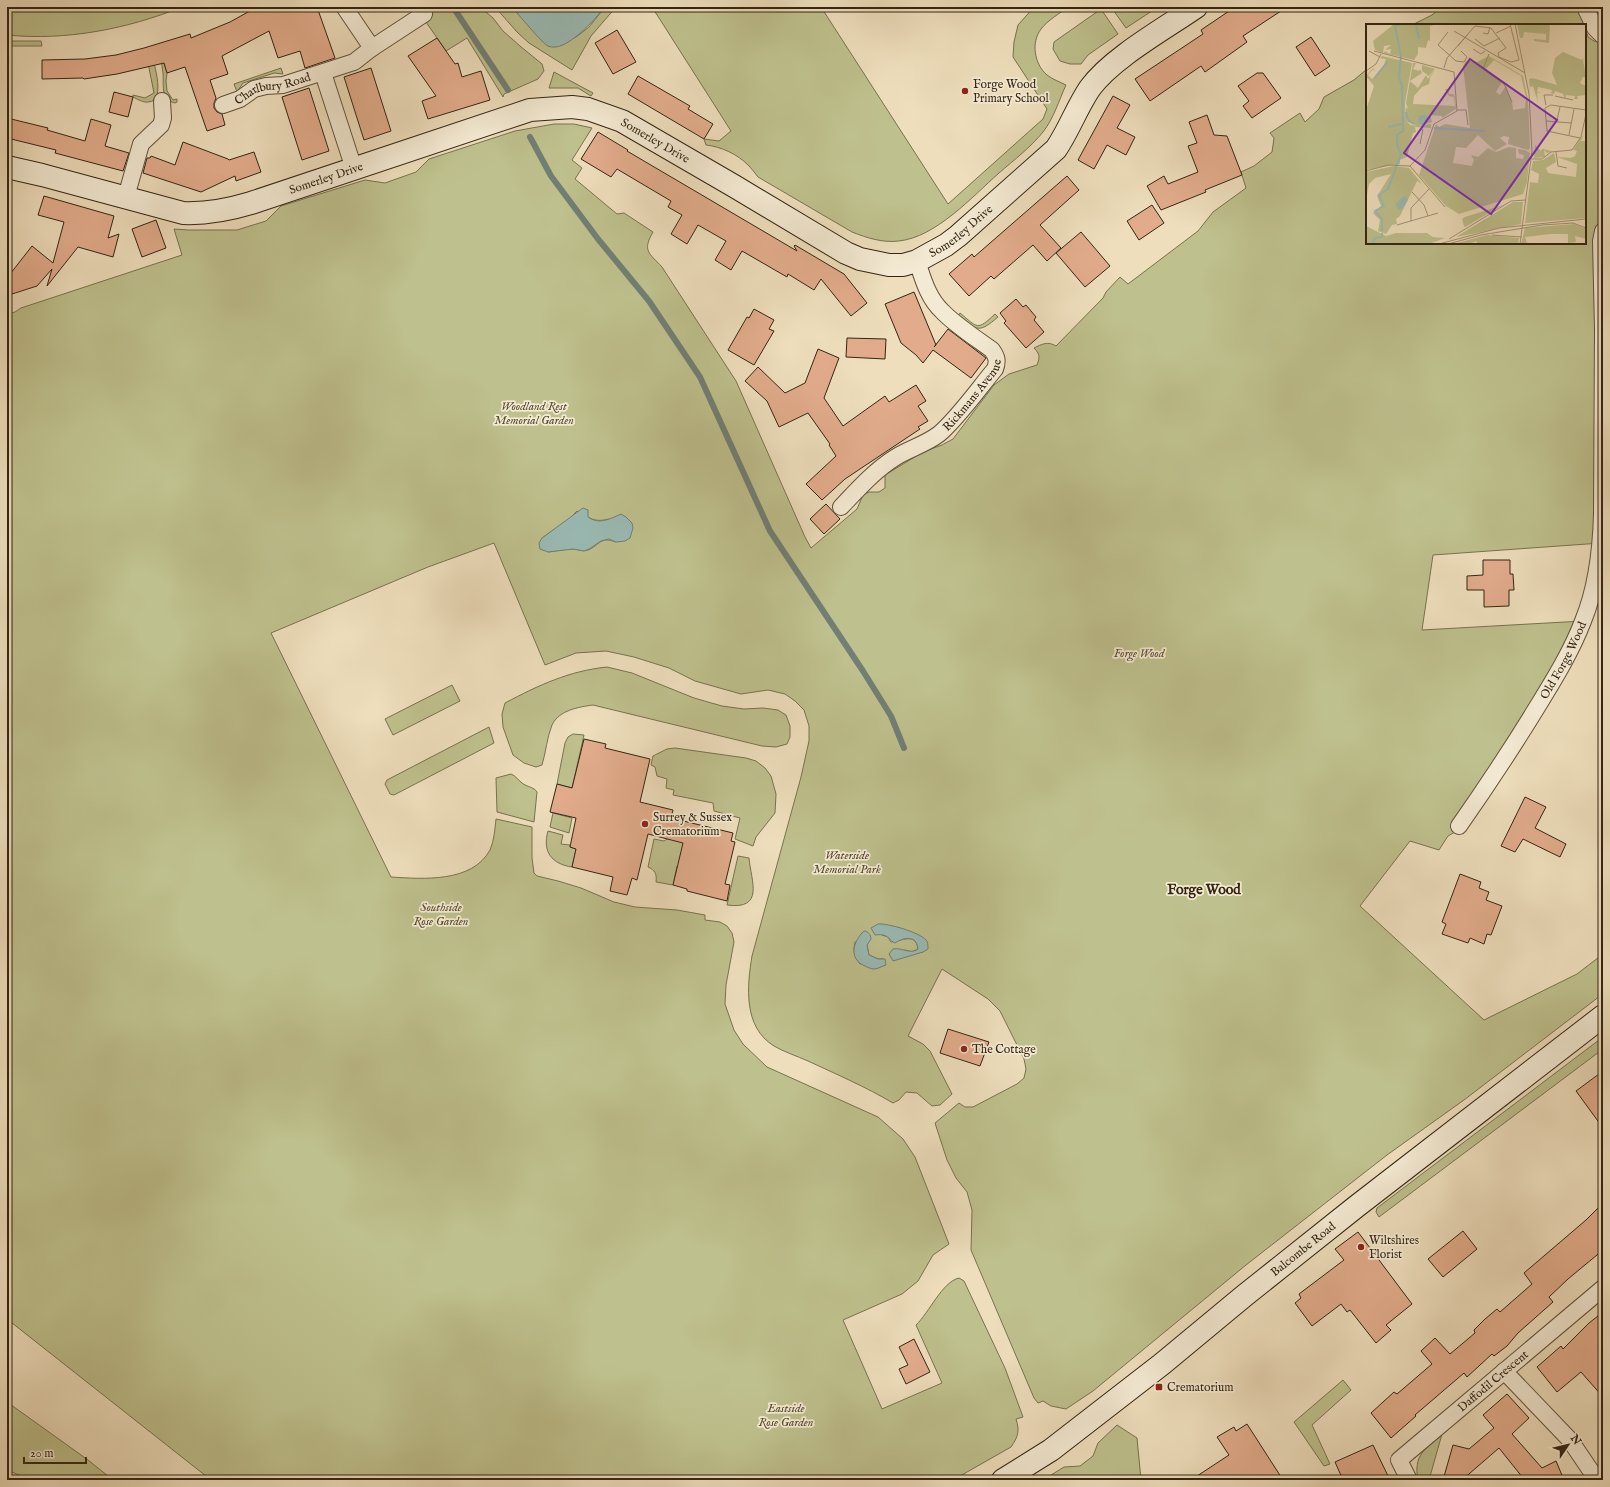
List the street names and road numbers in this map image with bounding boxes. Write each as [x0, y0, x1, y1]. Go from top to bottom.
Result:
street label: Charlbury Road [233, 69, 313, 108]
street label: Somerley Drive [618, 115, 693, 166]
street label: Somerley Drive [287, 159, 365, 197]
street label: Somerley Drive [926, 201, 996, 260]
street label: Rickmans Avenue [939, 358, 1004, 434]
street label: Old Forge Wood [1536, 619, 1590, 702]
street label: Balcombe Road [1267, 1218, 1339, 1279]
street label: Daffodil Crescent [1454, 1347, 1531, 1415]

